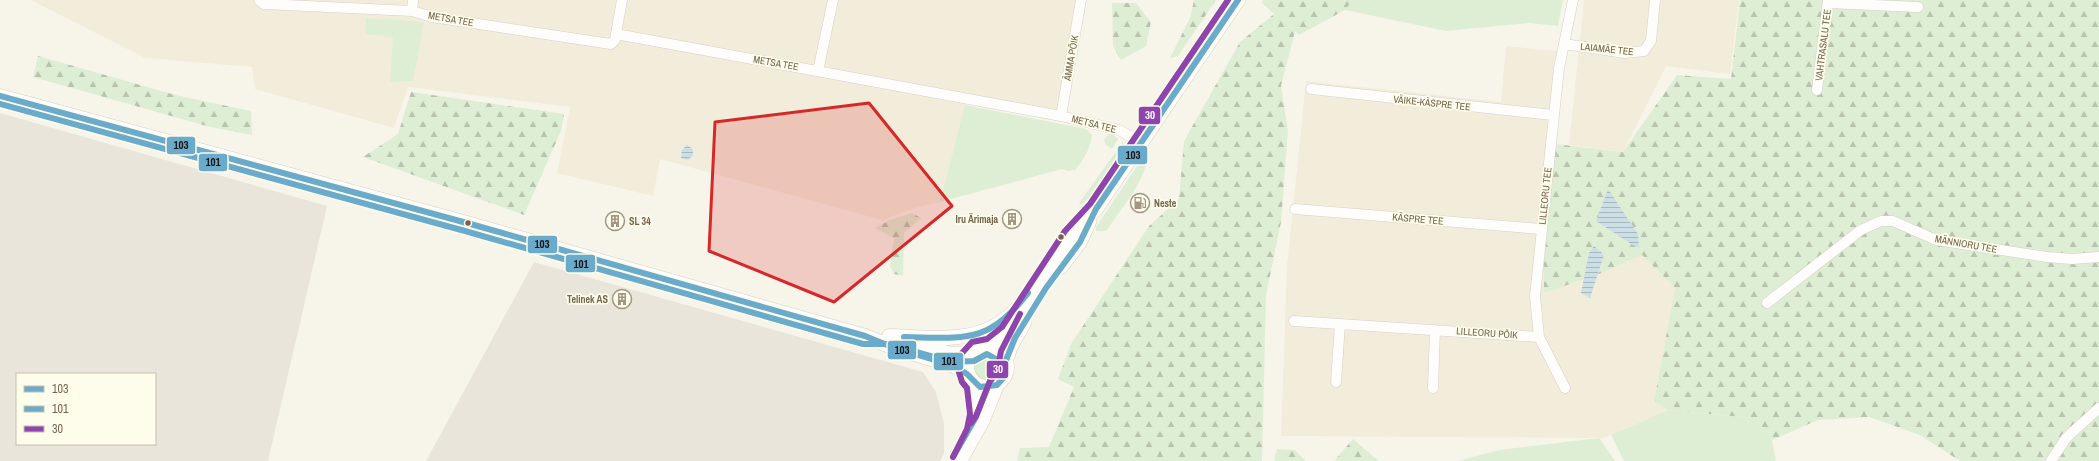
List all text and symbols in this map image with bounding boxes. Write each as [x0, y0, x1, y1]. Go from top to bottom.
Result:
street label: VAHTRASALU TEE [1812, 8, 1834, 82]
street label: METSA TEE [427, 9, 475, 29]
street label: ÄMMA PÕIK [1060, 34, 1081, 83]
street label: LAIAMÄE TEE [1580, 40, 1634, 58]
street label: METSA TEE [752, 53, 800, 73]
street label: VÄIKE-KÄSPRE TEE [1393, 92, 1471, 114]
line badge: 30 [1138, 106, 1161, 125]
text: 30 [1145, 108, 1155, 122]
street label: METSA TEE [1070, 112, 1118, 136]
line badge: 103 [166, 136, 196, 155]
text: 103 [173, 138, 189, 152]
line badge: 103 [1117, 145, 1148, 165]
text: 103 [1125, 148, 1141, 162]
line badge: 101 [198, 153, 228, 172]
text: 101 [205, 155, 221, 169]
street label: LILLEORU TEE [1536, 167, 1554, 225]
fuel station icon: Neste [1129, 192, 1151, 214]
place label: Neste [1154, 197, 1177, 210]
building icon: Iru Ärimaja [1001, 208, 1023, 230]
building icon: SL 34 [604, 210, 626, 232]
street label: KÄSPRE TEE [1392, 210, 1444, 228]
place label: Iru Ärimaja [955, 212, 998, 226]
place label: SL 34 [629, 215, 651, 228]
unlabelled marker [463, 218, 473, 228]
unlabelled marker [1056, 232, 1066, 242]
street label: MÄNNIORU TEE [1934, 232, 1998, 256]
line badge: 103 [527, 235, 558, 254]
text: 103 [534, 237, 550, 251]
line badge: 101 [565, 254, 596, 273]
text: 101 [573, 257, 589, 271]
building icon: Telinek AS [611, 288, 633, 310]
place label: Telinek AS [567, 293, 609, 306]
street label: LILLEORU PÕIK [1456, 324, 1519, 342]
line badge: 103 [887, 340, 917, 360]
text: 103 [894, 343, 910, 357]
line badge: 101 [933, 352, 964, 371]
text: 101 [941, 354, 957, 368]
line badge: 30 [986, 360, 1009, 379]
text: 30 [993, 362, 1003, 376]
legend [16, 373, 156, 445]
text: 103 [52, 381, 68, 397]
text: 101 [52, 401, 69, 417]
text: 30 [52, 421, 63, 437]

